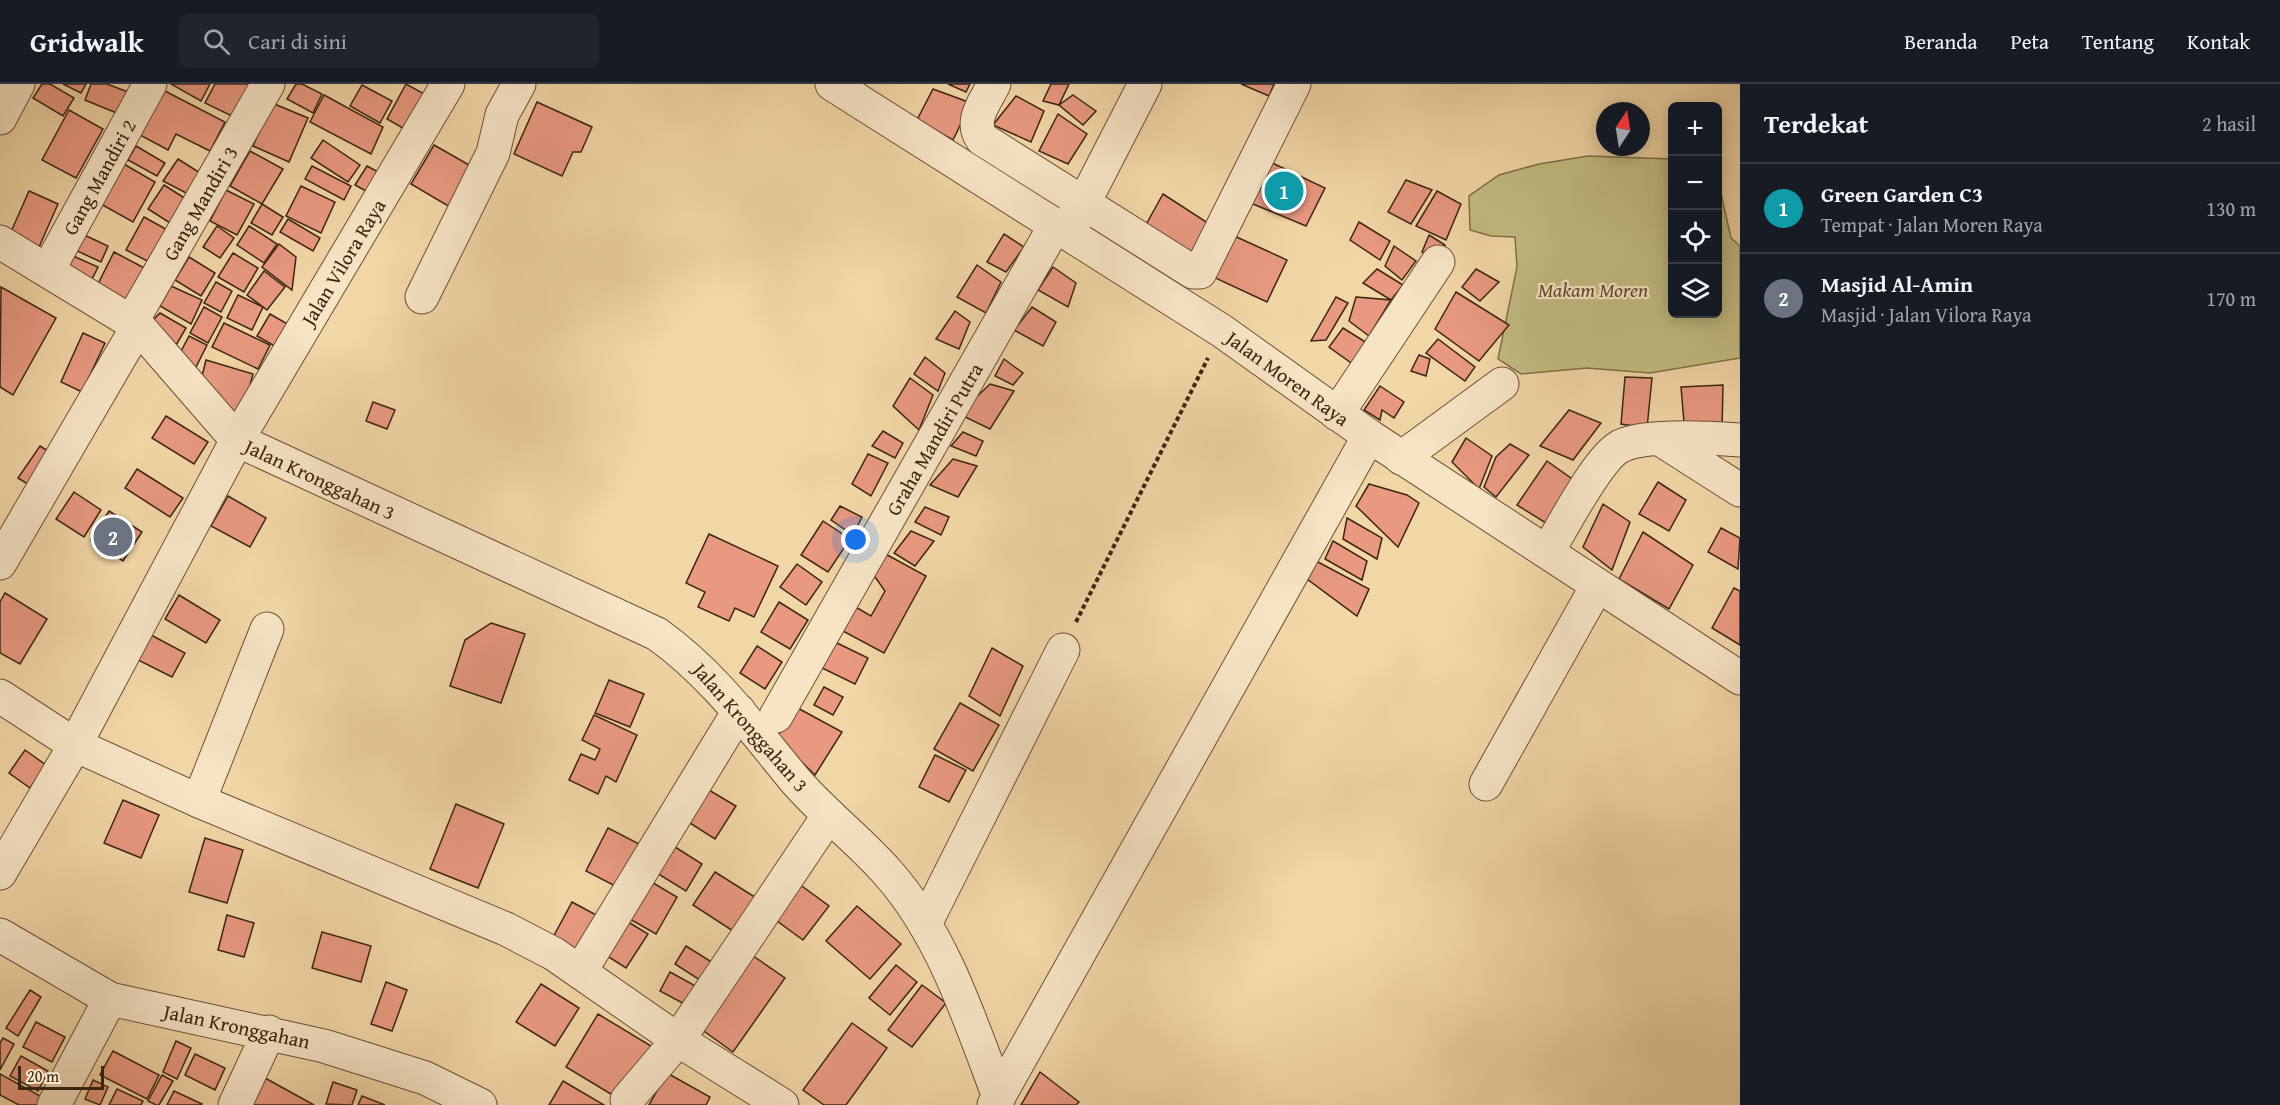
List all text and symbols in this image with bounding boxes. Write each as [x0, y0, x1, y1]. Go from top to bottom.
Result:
search box [179, 14, 599, 68]
text: Gridwalk [30, 21, 143, 62]
icon: search [200, 25, 233, 58]
text: Cari di sini [248, 25, 347, 57]
text: Beranda [1904, 26, 1977, 57]
text: Peta [2010, 26, 2049, 57]
text: Tentang [2082, 26, 2154, 57]
text: Kontak [2187, 26, 2250, 57]
north arrow [1596, 102, 1650, 156]
map controls [1668, 102, 1722, 318]
button: + [1668, 102, 1722, 156]
text: Terdekat [1764, 104, 1868, 143]
text: 2 hasil [2202, 109, 2256, 138]
street label: Gang Mandiri 2 [55, 114, 143, 240]
street label: Gang Mandiri 3 [155, 140, 245, 266]
button: − [1668, 156, 1722, 210]
pin: 1 [1264, 168, 1304, 214]
text: Green Garden C3 [1821, 178, 1983, 210]
street label: Jalan Vilora Raya [292, 193, 393, 333]
text: 1 [1778, 194, 1789, 223]
text: 130 m [2206, 194, 2256, 223]
button: locate [1668, 210, 1722, 264]
text: Tempat · Jalan Moren Raya [1821, 210, 2043, 239]
button: layers [1668, 264, 1722, 318]
text: Masjid Al-Amin [1821, 268, 1973, 300]
park label: Makam Moren [1538, 275, 1648, 304]
text: 2 [1778, 284, 1789, 313]
text: 170 m [2206, 284, 2256, 313]
text: Masjid · Jalan Vilora Raya [1821, 300, 2032, 329]
street label: Jalan Moren Raya [1218, 322, 1356, 433]
street label: Graha Mandiri Putra [878, 357, 990, 521]
street label: Jalan Kronggahan 3 [237, 430, 400, 527]
pin: 2 [94, 514, 132, 560]
your location [841, 525, 870, 554]
street label: Jalan Kronggahan 3 [685, 654, 815, 798]
street label: Jalan Kronggahan [158, 996, 313, 1056]
scale bar [18, 1063, 104, 1090]
text: 20 m [27, 1064, 59, 1088]

